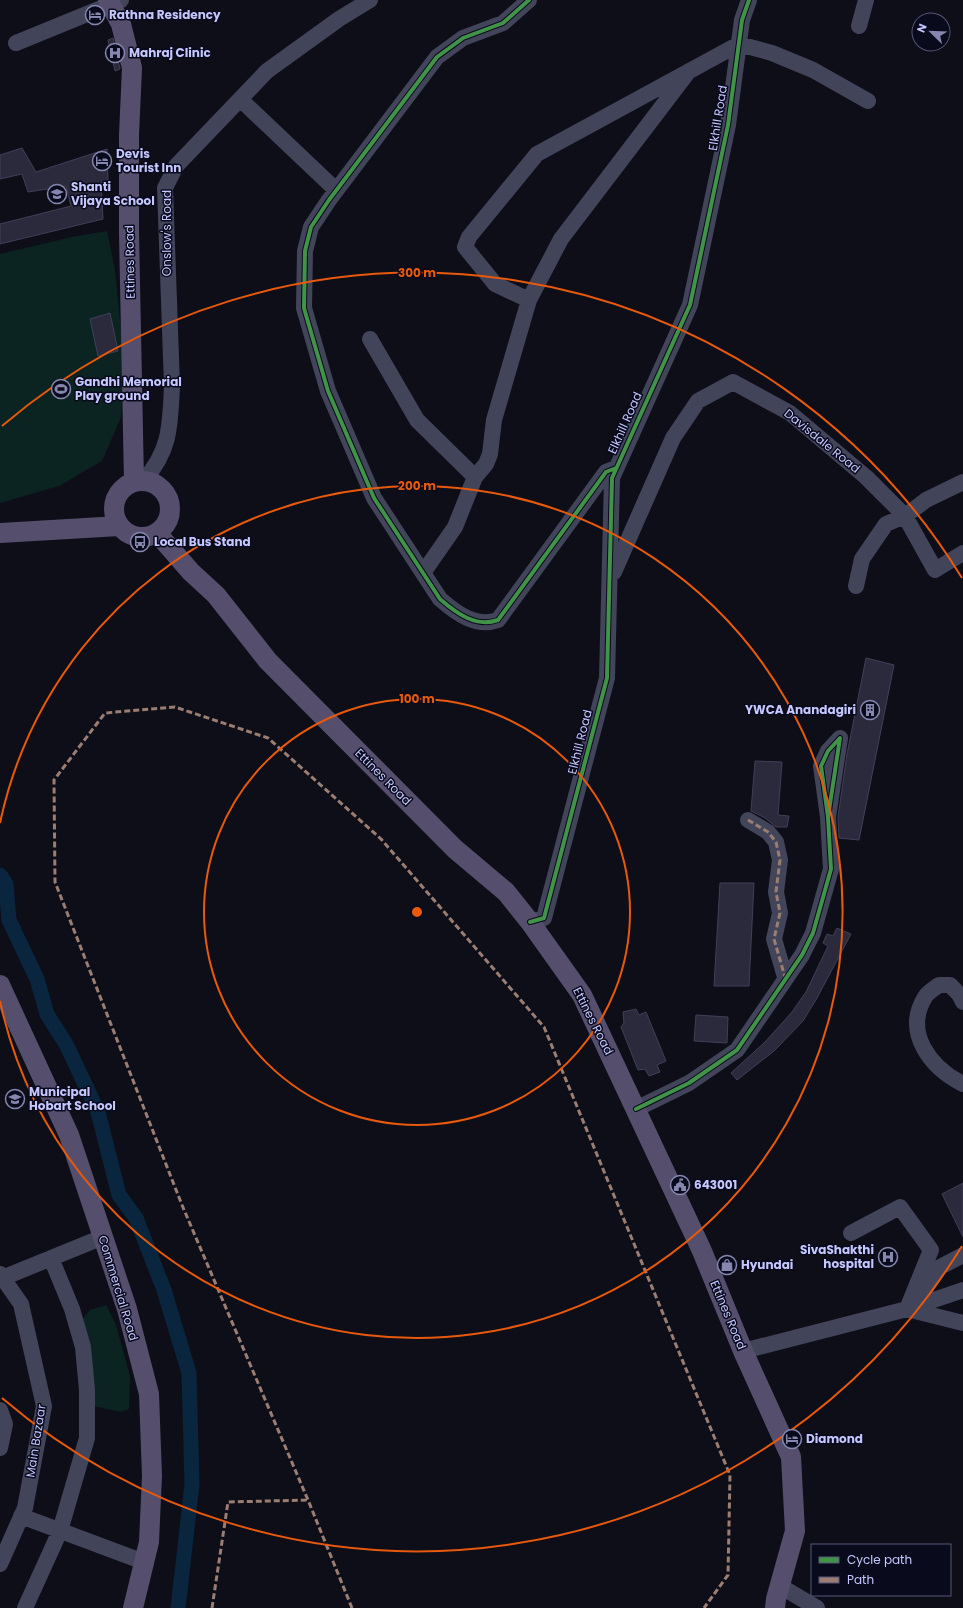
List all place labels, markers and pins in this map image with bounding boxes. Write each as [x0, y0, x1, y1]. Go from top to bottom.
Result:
hotel icon: Rathna Residency [84, 4, 106, 26]
place label: Rathna Residency [109, 6, 221, 23]
hospital icon: Mahraj Clinic [104, 42, 126, 64]
place label: Mahraj Clinic [129, 44, 211, 61]
place label: Devis Tourist Inn [116, 145, 181, 176]
hotel icon: Devis Tourist Inn [91, 150, 113, 172]
place label: Shanti Vijaya School [71, 178, 155, 209]
school or university icon: Shanti Vijaya School [46, 183, 68, 205]
place label: Gandhi Memorial Play ground [75, 373, 182, 404]
sports icon: Gandhi Memorial Play ground [50, 378, 72, 400]
bus stop icon: Local Bus Stand [129, 531, 151, 553]
place label: Local Bus Stand [154, 533, 251, 550]
building icon: YWCA Anandagiri [859, 699, 881, 721]
place label: YWCA Anandagiri [745, 701, 856, 718]
centre of rings [410, 905, 424, 919]
place label: Municipal Hobart School [29, 1083, 116, 1114]
school or university icon: Municipal Hobart School [4, 1088, 26, 1110]
public building icon: 643001 [669, 1174, 691, 1196]
place label: 643001 [694, 1176, 737, 1193]
place label: SivaShakthi hospital [800, 1241, 874, 1272]
hospital icon: SivaShakthi hospital [877, 1246, 899, 1268]
shop icon: Hyundai [716, 1254, 738, 1276]
place label: Hyundai [741, 1256, 793, 1273]
hotel icon: Diamond [781, 1428, 803, 1450]
place label: Diamond [806, 1430, 863, 1447]

